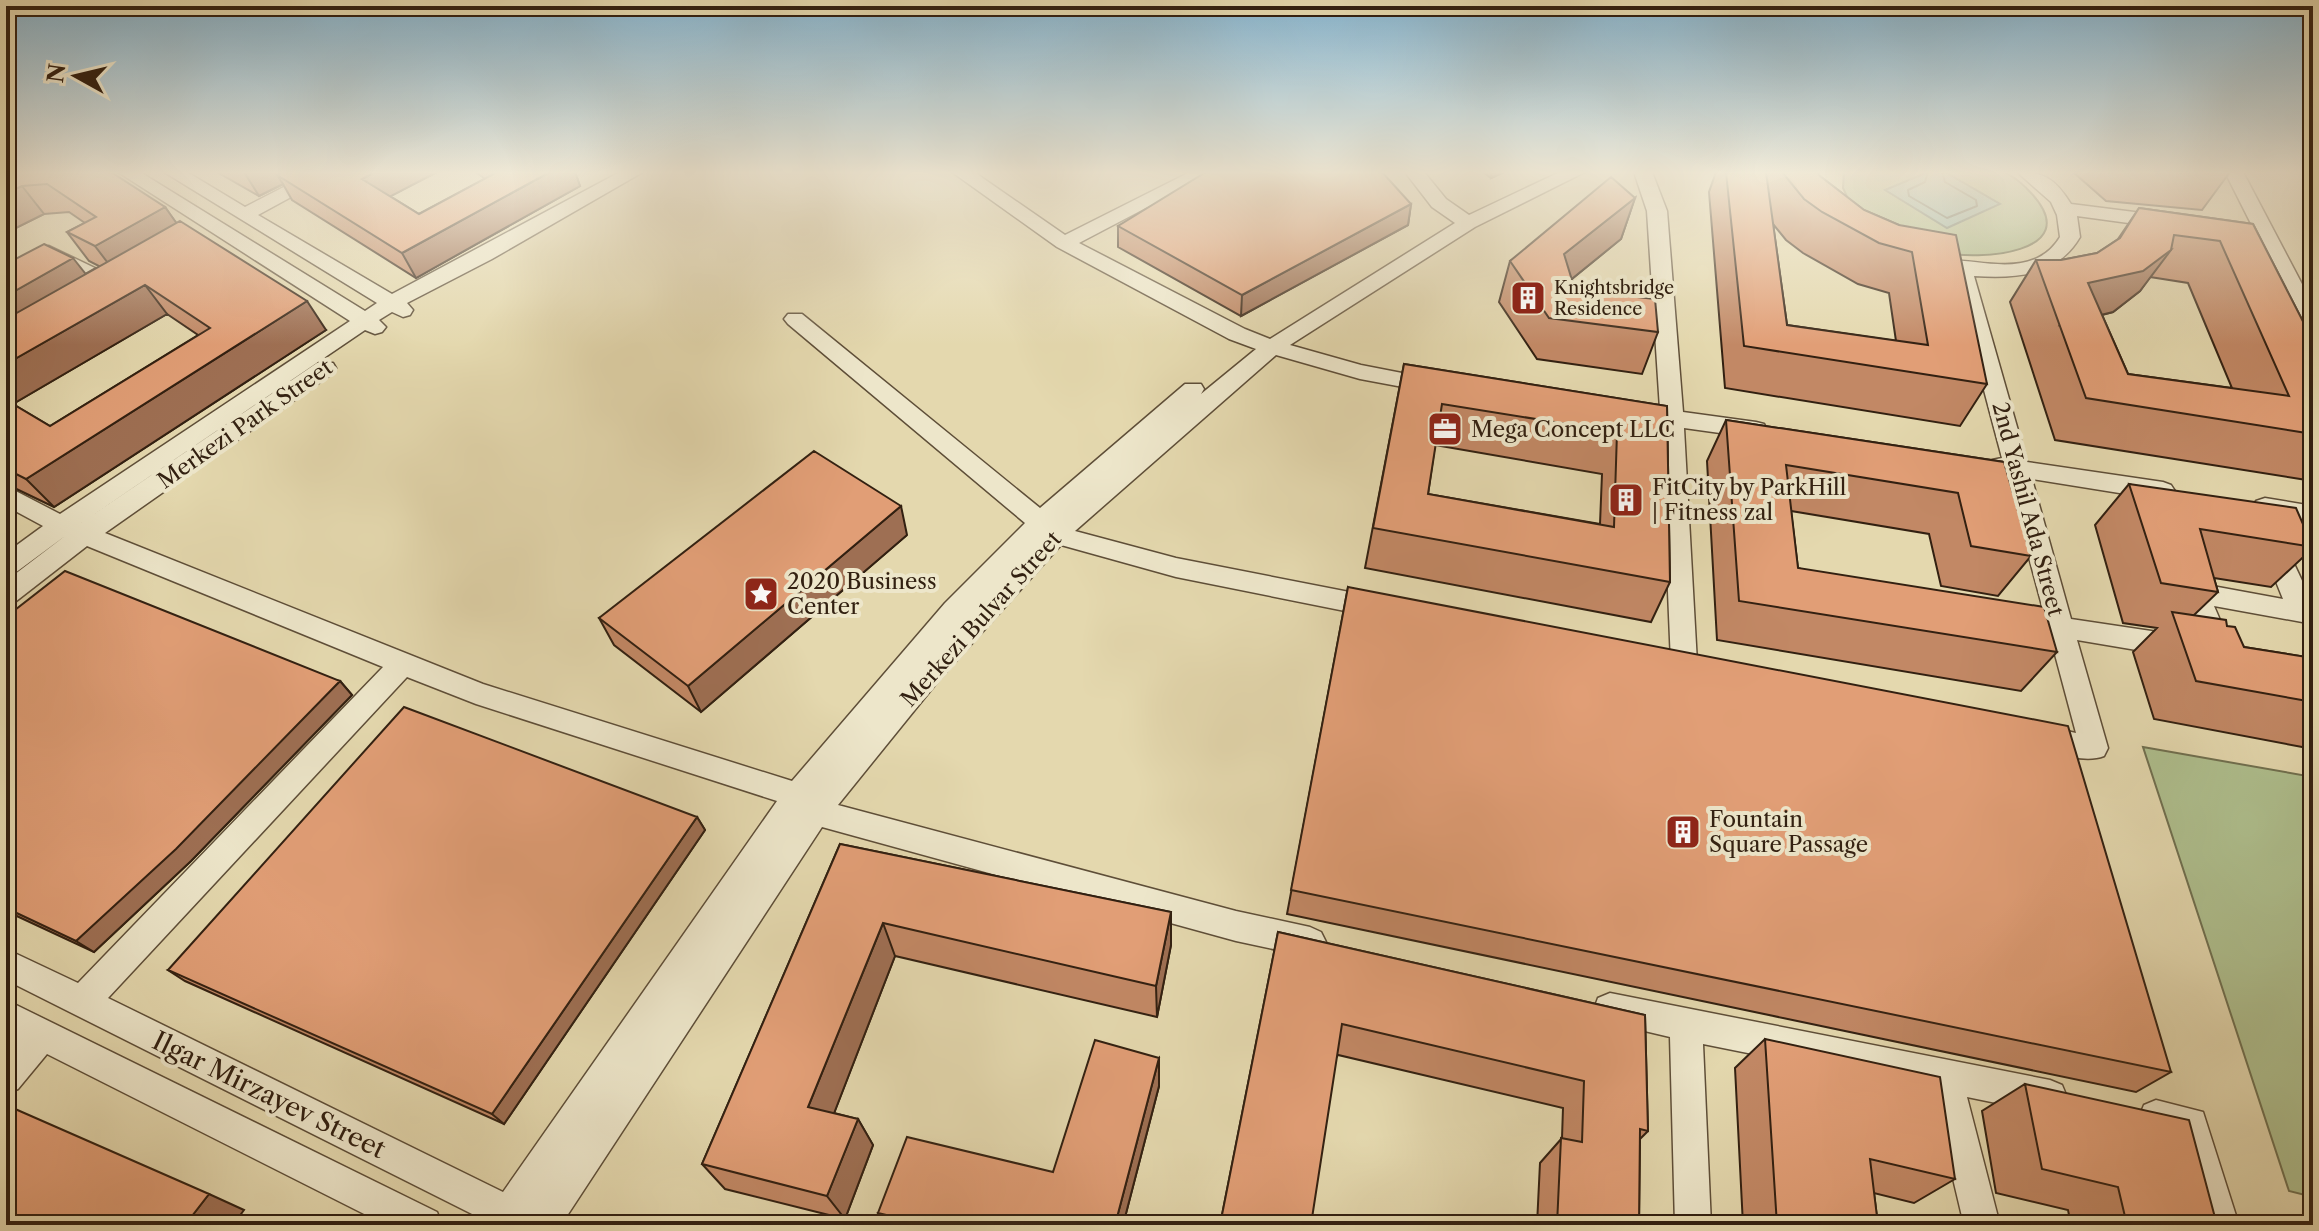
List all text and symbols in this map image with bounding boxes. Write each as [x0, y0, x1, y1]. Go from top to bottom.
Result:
north arrow [36, 36, 116, 116]
text: N [42, 62, 71, 85]
place label: Knightsbridge Residence [1554, 277, 1674, 320]
building icon: Knightsbridge Residence [1509, 279, 1547, 317]
street label: Merkezi Park Street [153, 353, 338, 494]
street label: 2nd Yashil Ada Street [1986, 399, 2070, 619]
office icon: Mega Concept LLC [1426, 410, 1464, 448]
place label: Mega Concept LLC [1471, 416, 1675, 443]
place label: FitCity by ParkHill | Fitness zal [1652, 474, 1847, 526]
building icon: FitCity by ParkHill | Fitness zal [1607, 481, 1645, 519]
street label: Merkezi Bulvar Street [895, 526, 1067, 712]
place label: 2020 Business Center [787, 568, 937, 620]
place icon: 2020 Business Center [742, 575, 780, 613]
place label: Fountain Square Passage [1709, 806, 1868, 858]
building icon: Fountain Square Passage [1664, 813, 1702, 851]
street label: Ilgar Mirzayev Street [147, 1025, 392, 1166]

